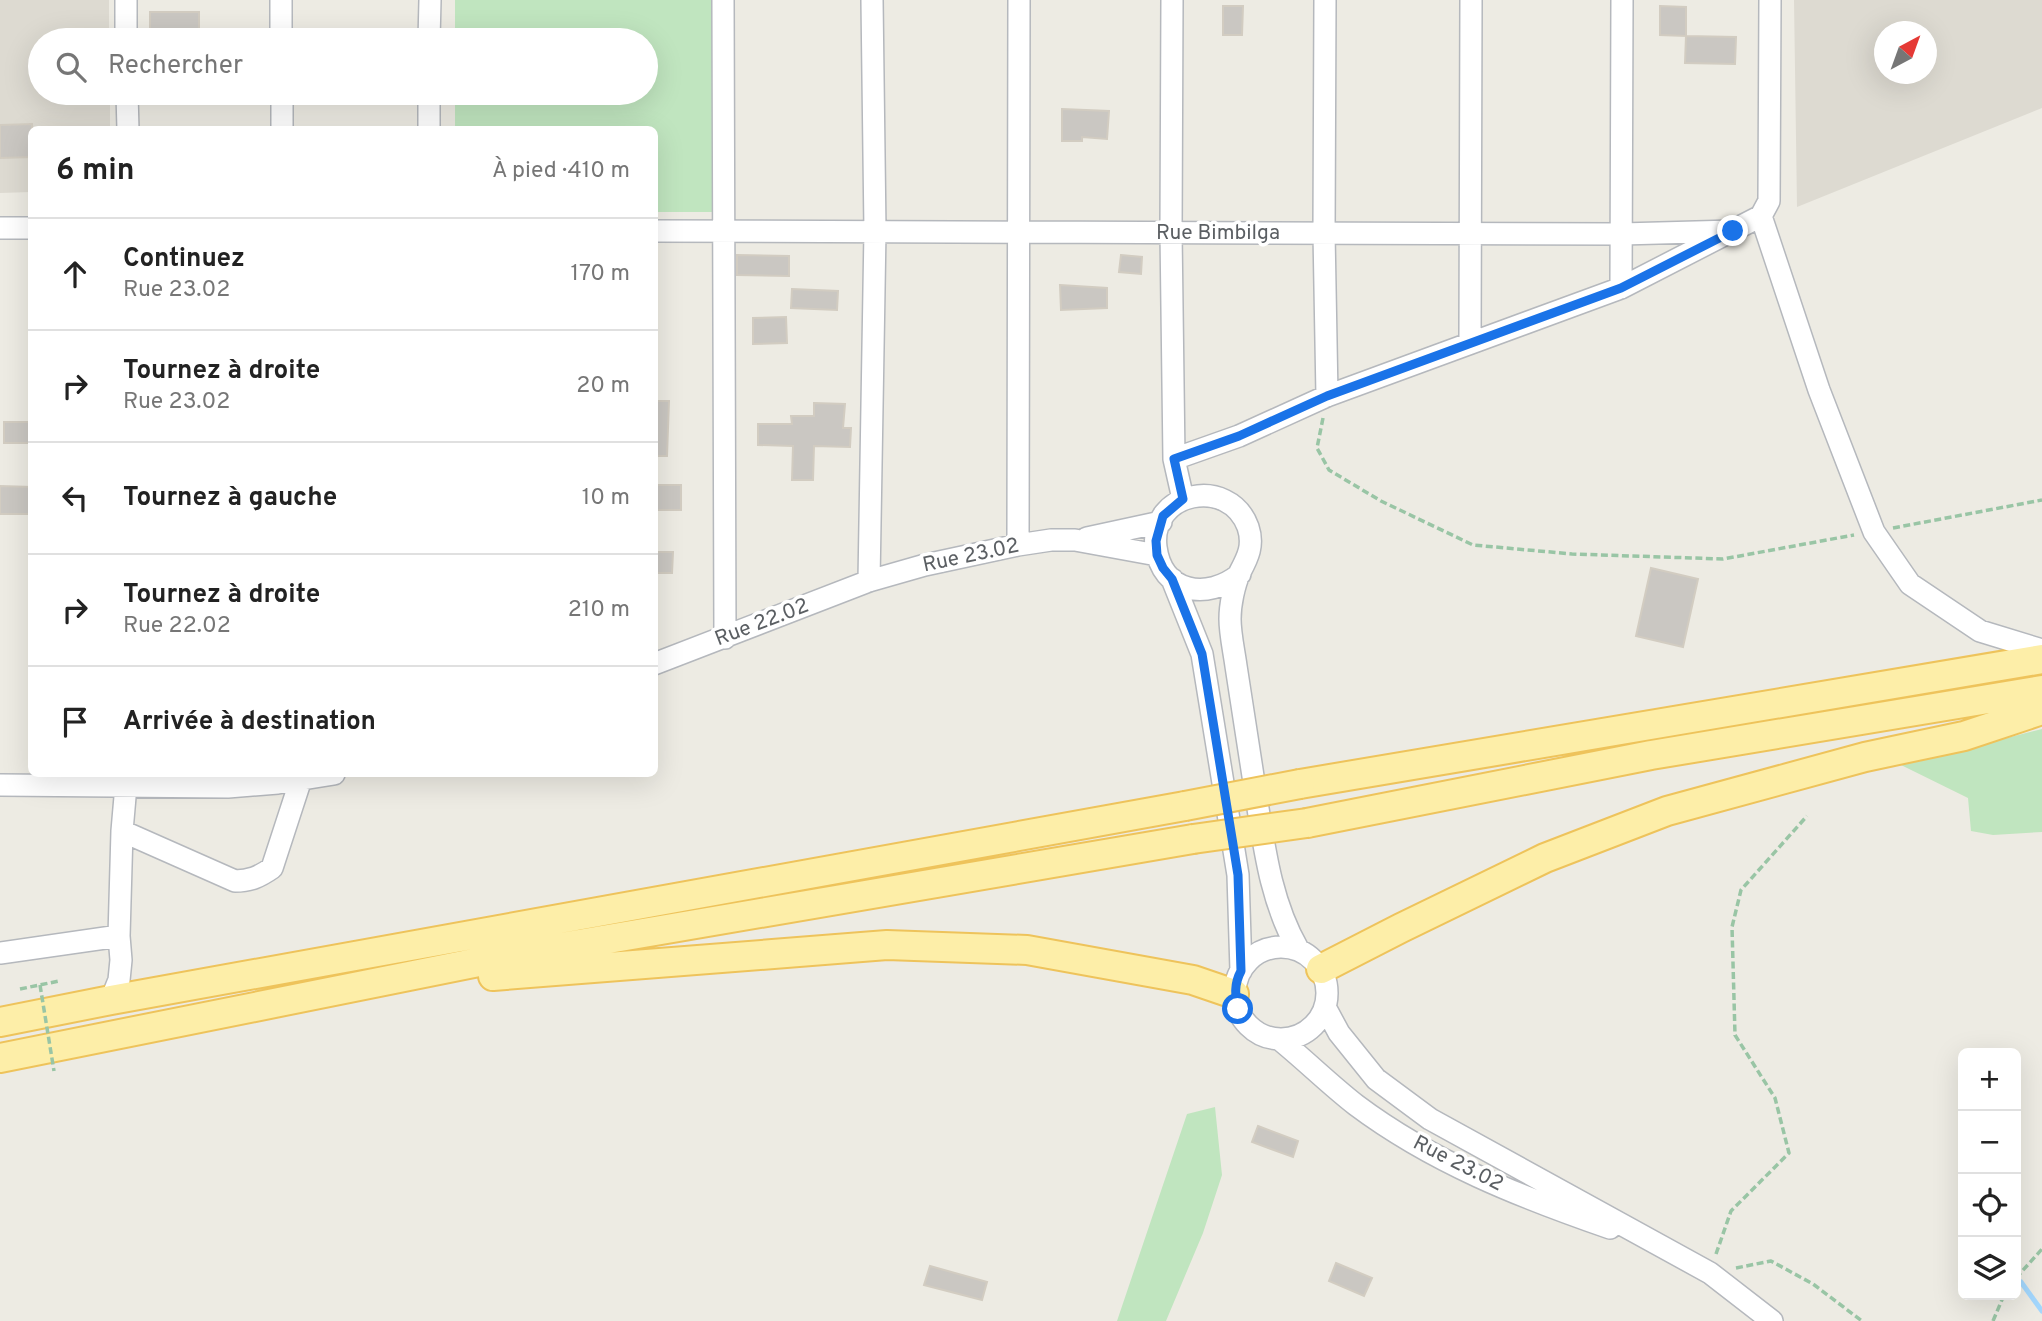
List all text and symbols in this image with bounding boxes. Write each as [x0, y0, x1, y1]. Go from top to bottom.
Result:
north arrow [1874, 21, 1937, 84]
search box [28, 28, 658, 105]
icon: search [52, 48, 90, 86]
text: Rechercher [108, 50, 243, 83]
text: 6 min [56, 153, 134, 190]
text: À pied · 410 m [492, 157, 630, 186]
route end [1717, 215, 1748, 246]
street label: Rue Bimbilga [1156, 220, 1280, 247]
text: Continuez [123, 243, 245, 276]
icon: ahead [56, 255, 94, 293]
text: 170 m [571, 260, 630, 289]
text: Rue 23.02 [123, 276, 230, 305]
text: Tournez à droite [123, 355, 320, 388]
icon: right [56, 367, 94, 405]
text: 20 m [576, 372, 630, 401]
text: Rue 23.02 [123, 388, 230, 417]
icon: left [56, 479, 94, 517]
text: Tournez à gauche [123, 482, 337, 515]
text: 10 m [582, 484, 630, 513]
street label: Rue 23.02 [920, 533, 1022, 579]
text: Tournez à droite [123, 579, 320, 612]
icon: right [56, 591, 94, 629]
street label: Rue 22.02 [711, 593, 813, 653]
text: 210 m [568, 596, 630, 625]
text: Rue 22.02 [123, 612, 231, 641]
icon: arrive [56, 703, 94, 741]
text: Arrivée à destination [123, 706, 376, 739]
route start [1222, 993, 1253, 1024]
map controls [1958, 1048, 2021, 1300]
button: + [1958, 1048, 2021, 1111]
button: − [1958, 1111, 2021, 1174]
street label: Rue 23.02 [1408, 1130, 1508, 1198]
button: locate [1958, 1174, 2021, 1237]
button: layers [1958, 1237, 2021, 1300]

